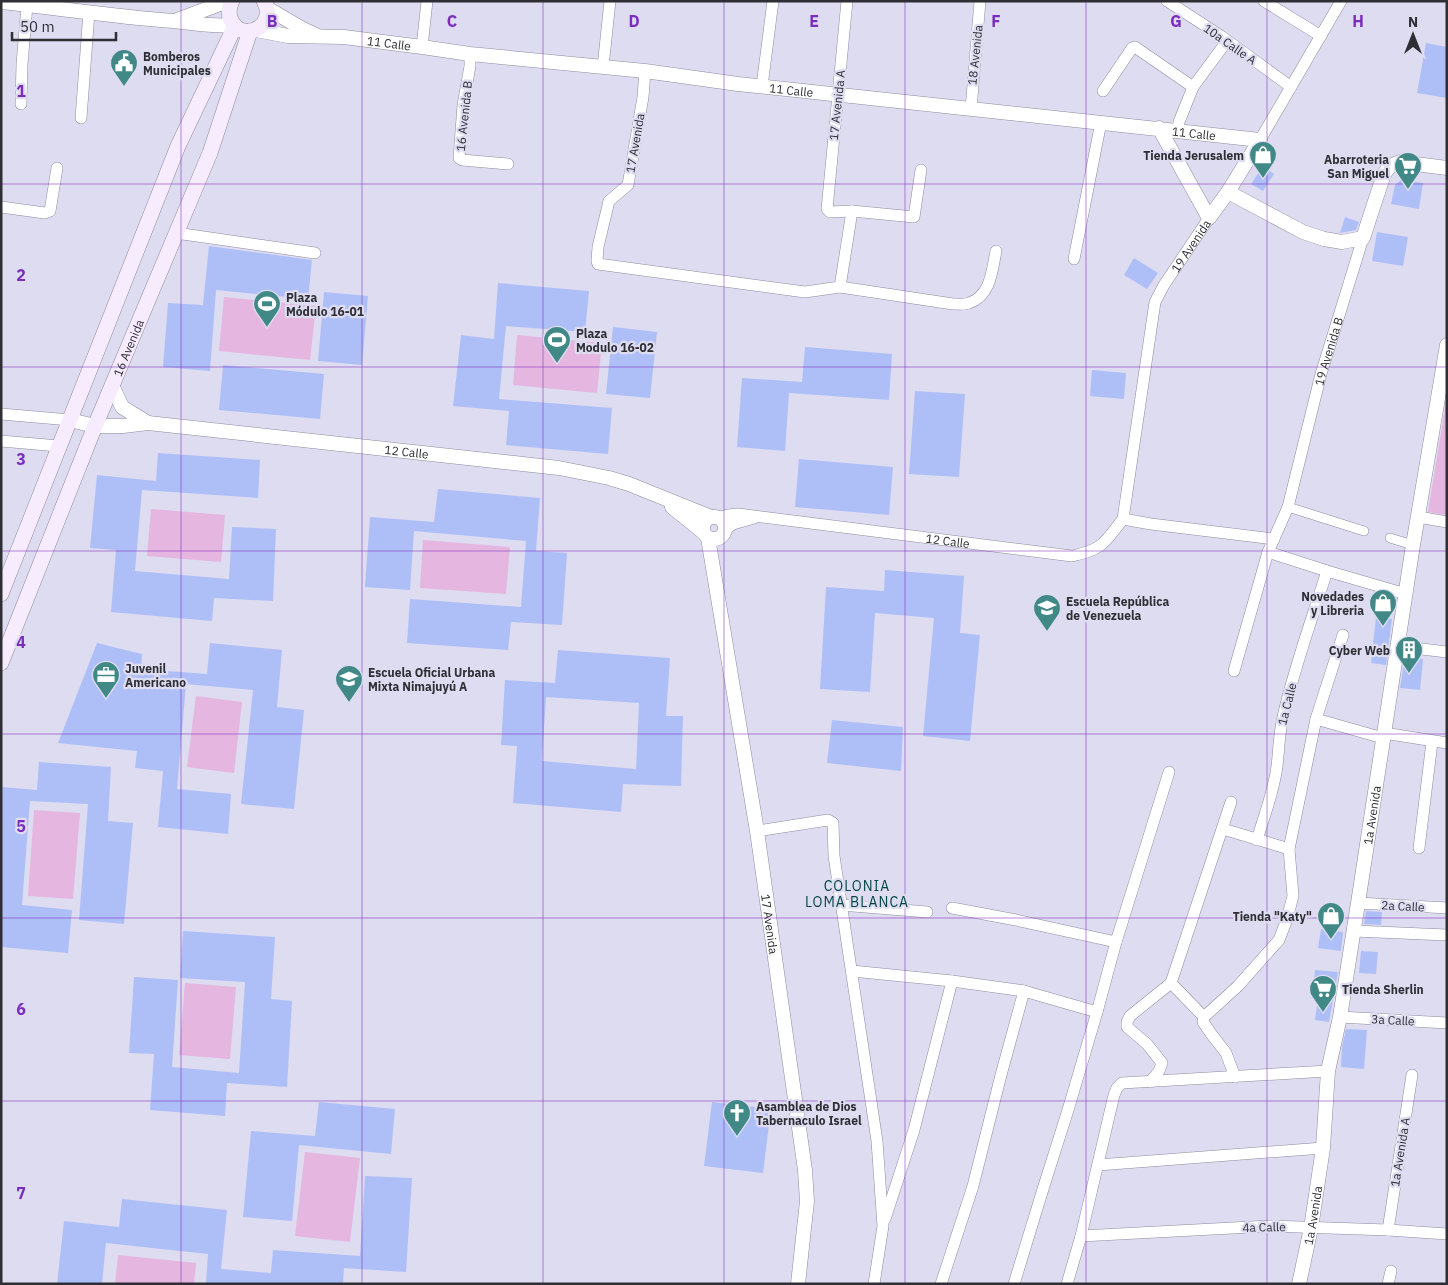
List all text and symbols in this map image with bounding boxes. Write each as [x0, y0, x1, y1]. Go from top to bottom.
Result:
scale bar [12, 10, 116, 42]
north arrow [1388, 10, 1438, 60]
text: B [267, 11, 278, 31]
text: C [447, 11, 457, 31]
text: D [628, 11, 640, 31]
text: E [809, 11, 819, 31]
text: F [991, 11, 1001, 31]
text: G [1170, 11, 1182, 31]
text: H [1352, 11, 1364, 31]
text: N [1408, 13, 1418, 31]
text: 50 m [20, 17, 55, 36]
street label: 10a Calle A [1201, 20, 1260, 68]
street label: 18 Avenida [964, 24, 986, 86]
street label: 11 Calle [366, 33, 412, 53]
public building icon: Bomberos Municipales [109, 48, 139, 87]
place label: Bomberos Municipales [143, 49, 211, 78]
street label: 17 Avenida A [826, 69, 848, 141]
street label: 16 Avenida B [453, 80, 475, 152]
street label: 11 Calle [768, 80, 814, 100]
text: 1 [16, 81, 26, 101]
street label: 17 Avenida [622, 111, 648, 174]
street label: 11 Calle [1171, 123, 1217, 143]
shop icon: Tienda Jerusalem [1248, 140, 1278, 179]
place label: Tienda Jerusalem [1143, 148, 1244, 163]
supermarket icon: Abarroteria San Miguel [1393, 151, 1423, 190]
place label: Abarroteria San Miguel [1324, 152, 1389, 181]
street label: 19 Avenida [1167, 216, 1214, 275]
text: 2 [16, 265, 26, 285]
sports icon: Plaza Módulo 16-01 [252, 289, 282, 328]
place label: Plaza Módulo 16-01 [286, 290, 364, 319]
street label: 19 Avenida B [1311, 315, 1346, 387]
street label: 16 Avenida [109, 316, 147, 378]
sports icon: Plaza Modulo 16-02 [542, 325, 572, 364]
place label: Plaza Modulo 16-02 [576, 326, 654, 355]
street label: 12 Calle [384, 441, 430, 461]
text: 3 [16, 449, 26, 469]
street label: 12 Calle [925, 530, 971, 551]
shop icon: Novedades y Libreria [1368, 588, 1398, 627]
place label: Novedades y Libreria [1301, 589, 1364, 618]
school or university icon: Escuela República de Venezuela [1032, 593, 1062, 632]
place label: Escuela República de Venezuela [1066, 594, 1169, 623]
text: 4 [16, 632, 26, 652]
building icon: Cyber Web [1394, 635, 1424, 674]
place label: Cyber Web [1329, 643, 1390, 658]
office icon: Juvenil Americano [91, 660, 121, 699]
place label: Juvenil Americano [125, 661, 186, 690]
school or university icon: Escuela Oficial Urbana Mixta Nimajuyú A [334, 664, 364, 703]
place label: Escuela Oficial Urbana Mixta Nimajuyú A [368, 665, 495, 694]
street label: 1a Calle [1274, 681, 1300, 727]
street label: 1a Avenida [1360, 784, 1384, 846]
text: 5 [16, 816, 26, 836]
district label: COLONIA LOMA BLANCA [805, 877, 909, 911]
street label: 17 Avenida [759, 893, 782, 956]
street label: 2a Calle [1381, 897, 1425, 915]
shop icon: Tienda "Katy" [1316, 901, 1346, 940]
place label: Tienda "Katy" [1233, 909, 1312, 924]
supermarket icon: Tienda Sherlin [1308, 974, 1338, 1013]
place label: Tienda Sherlin [1342, 982, 1424, 997]
text: 6 [16, 999, 26, 1019]
street label: 3a Calle [1371, 1011, 1415, 1029]
church icon: Asamblea de Dios Tabernaculo Israel [722, 1098, 752, 1137]
place label: Asamblea de Dios Tabernaculo Israel [756, 1099, 862, 1128]
street label: 1a Avenida A [1387, 1116, 1413, 1188]
text: 7 [16, 1183, 26, 1203]
street label: 1a Avenida [1300, 1184, 1325, 1246]
street label: 4a Calle [1242, 1219, 1286, 1235]

